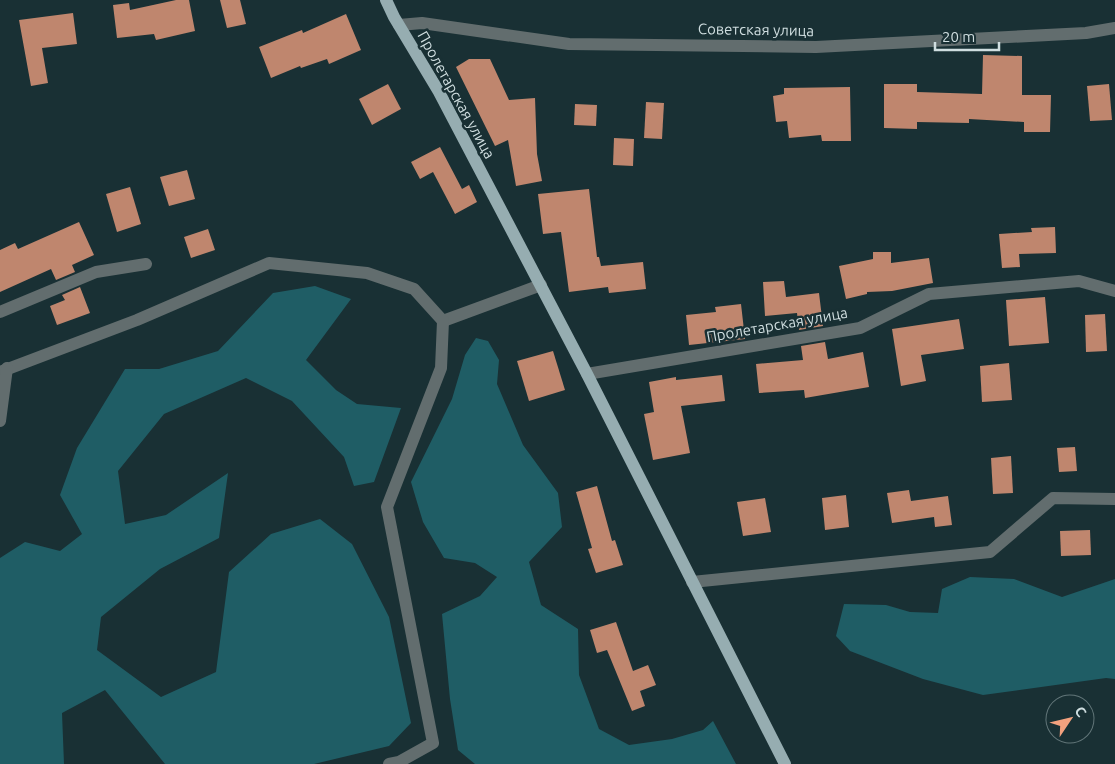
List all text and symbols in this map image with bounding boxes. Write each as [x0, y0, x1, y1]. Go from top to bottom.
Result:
street label: Советская улица [698, 20, 814, 39]
scale bar [935, 20, 999, 52]
street label: Пролетарская улица [414, 28, 499, 161]
text: 20 m [942, 28, 975, 45]
street label: Пролетарская улица [705, 304, 849, 345]
north arrow [1045, 694, 1095, 744]
text: С [1072, 703, 1090, 720]

